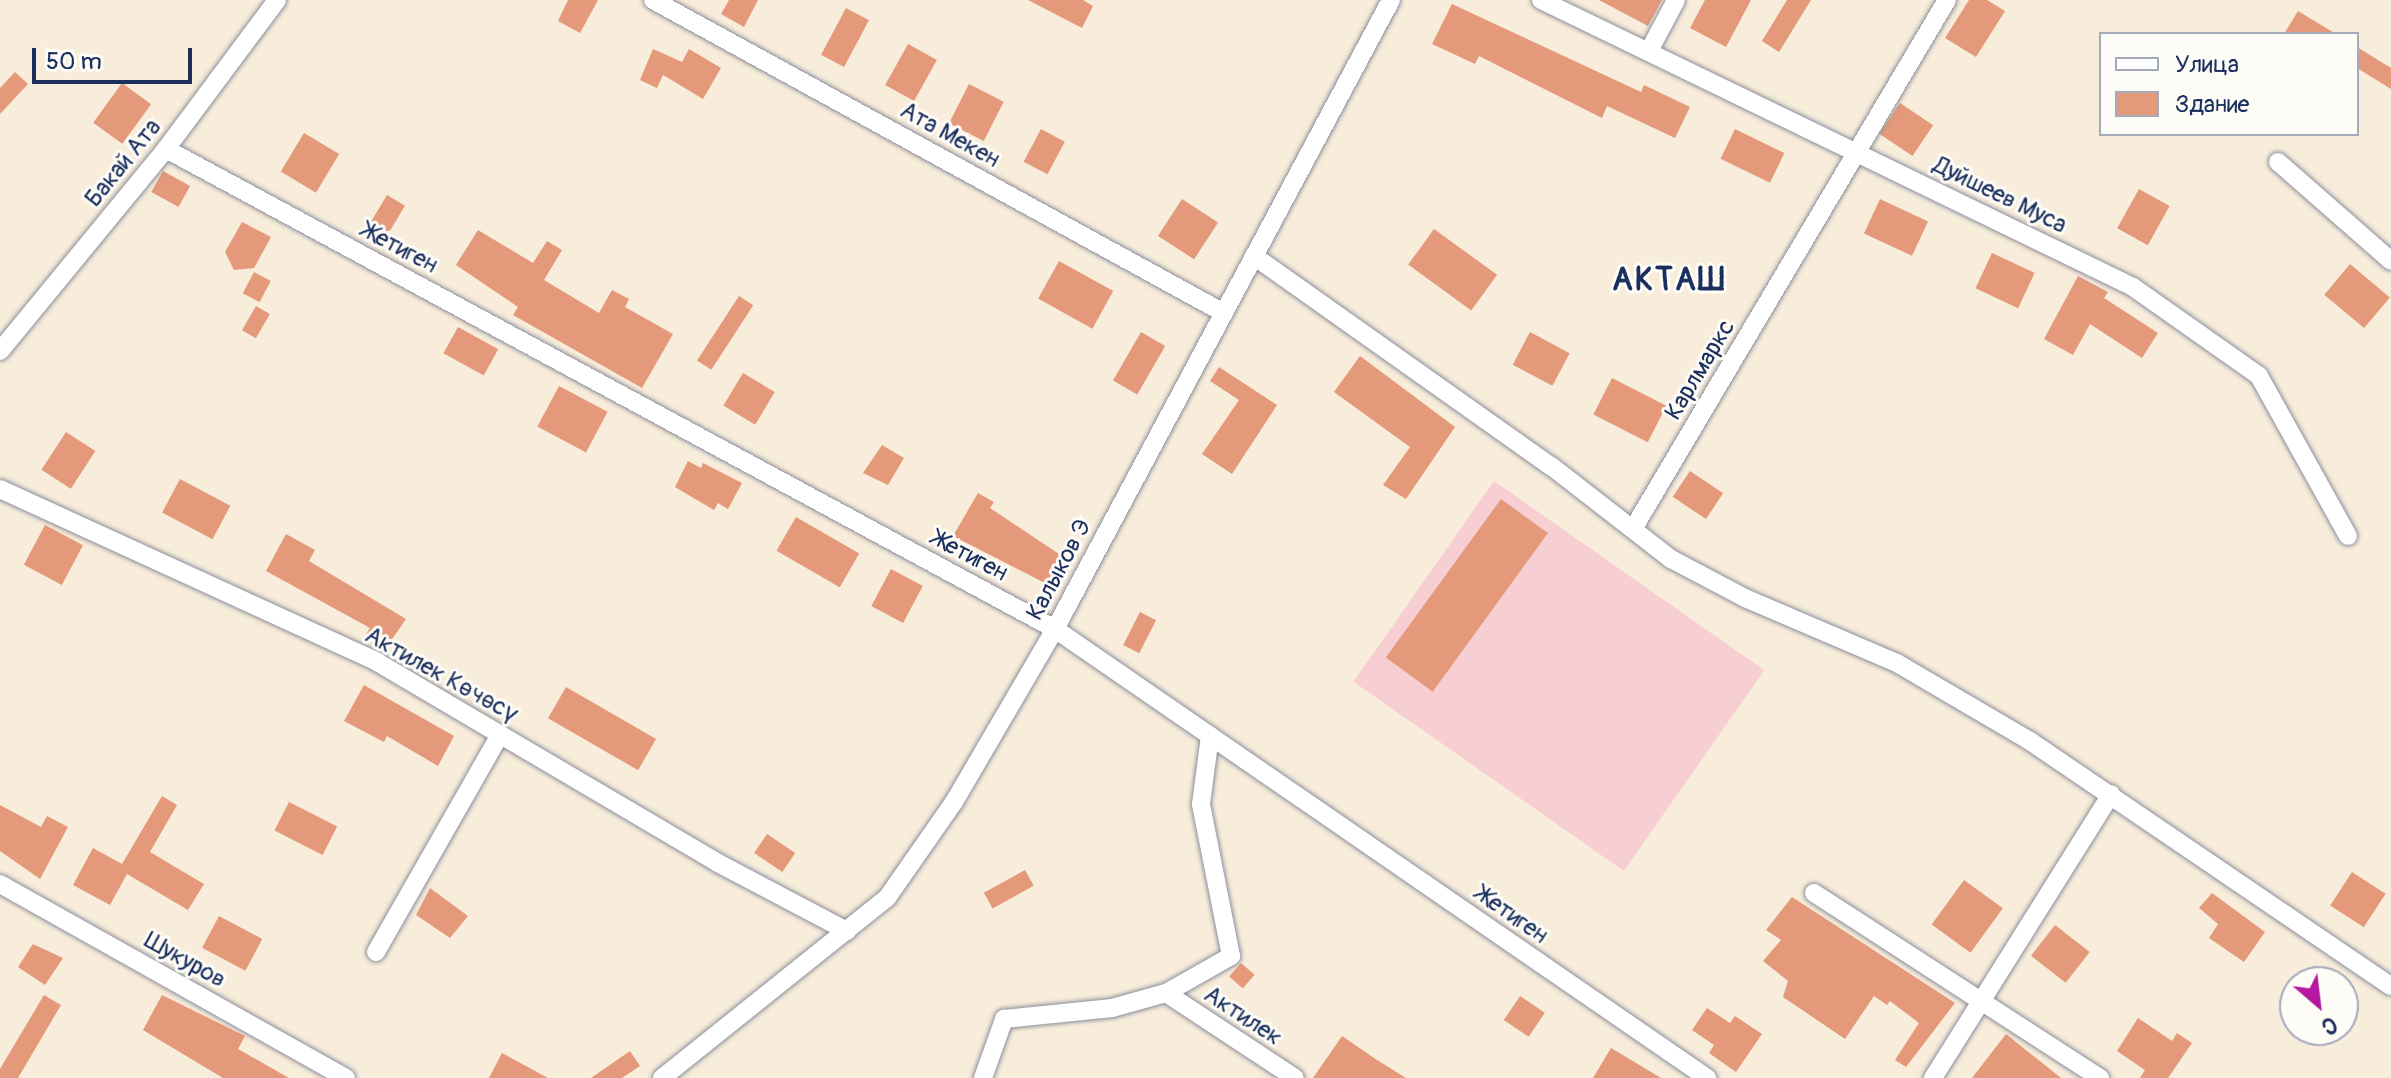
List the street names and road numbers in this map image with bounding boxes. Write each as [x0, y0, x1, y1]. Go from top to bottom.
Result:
street label: Ата Мекен [895, 96, 1005, 174]
street label: Бакай Ата [79, 113, 167, 213]
street label: Дуйшеев Муса [1929, 150, 2071, 240]
street label: Жетиген [358, 216, 442, 280]
street label: Карлмаркс [1659, 315, 1741, 425]
street label: Калыков Э [1021, 515, 1097, 625]
street label: Жетиген [928, 524, 1012, 588]
street label: Актилек Көчөсү [360, 621, 524, 729]
street label: Жетиген [1471, 880, 1553, 950]
street label: Шукуров [139, 926, 231, 994]
street label: Актилек [1198, 980, 1288, 1052]

